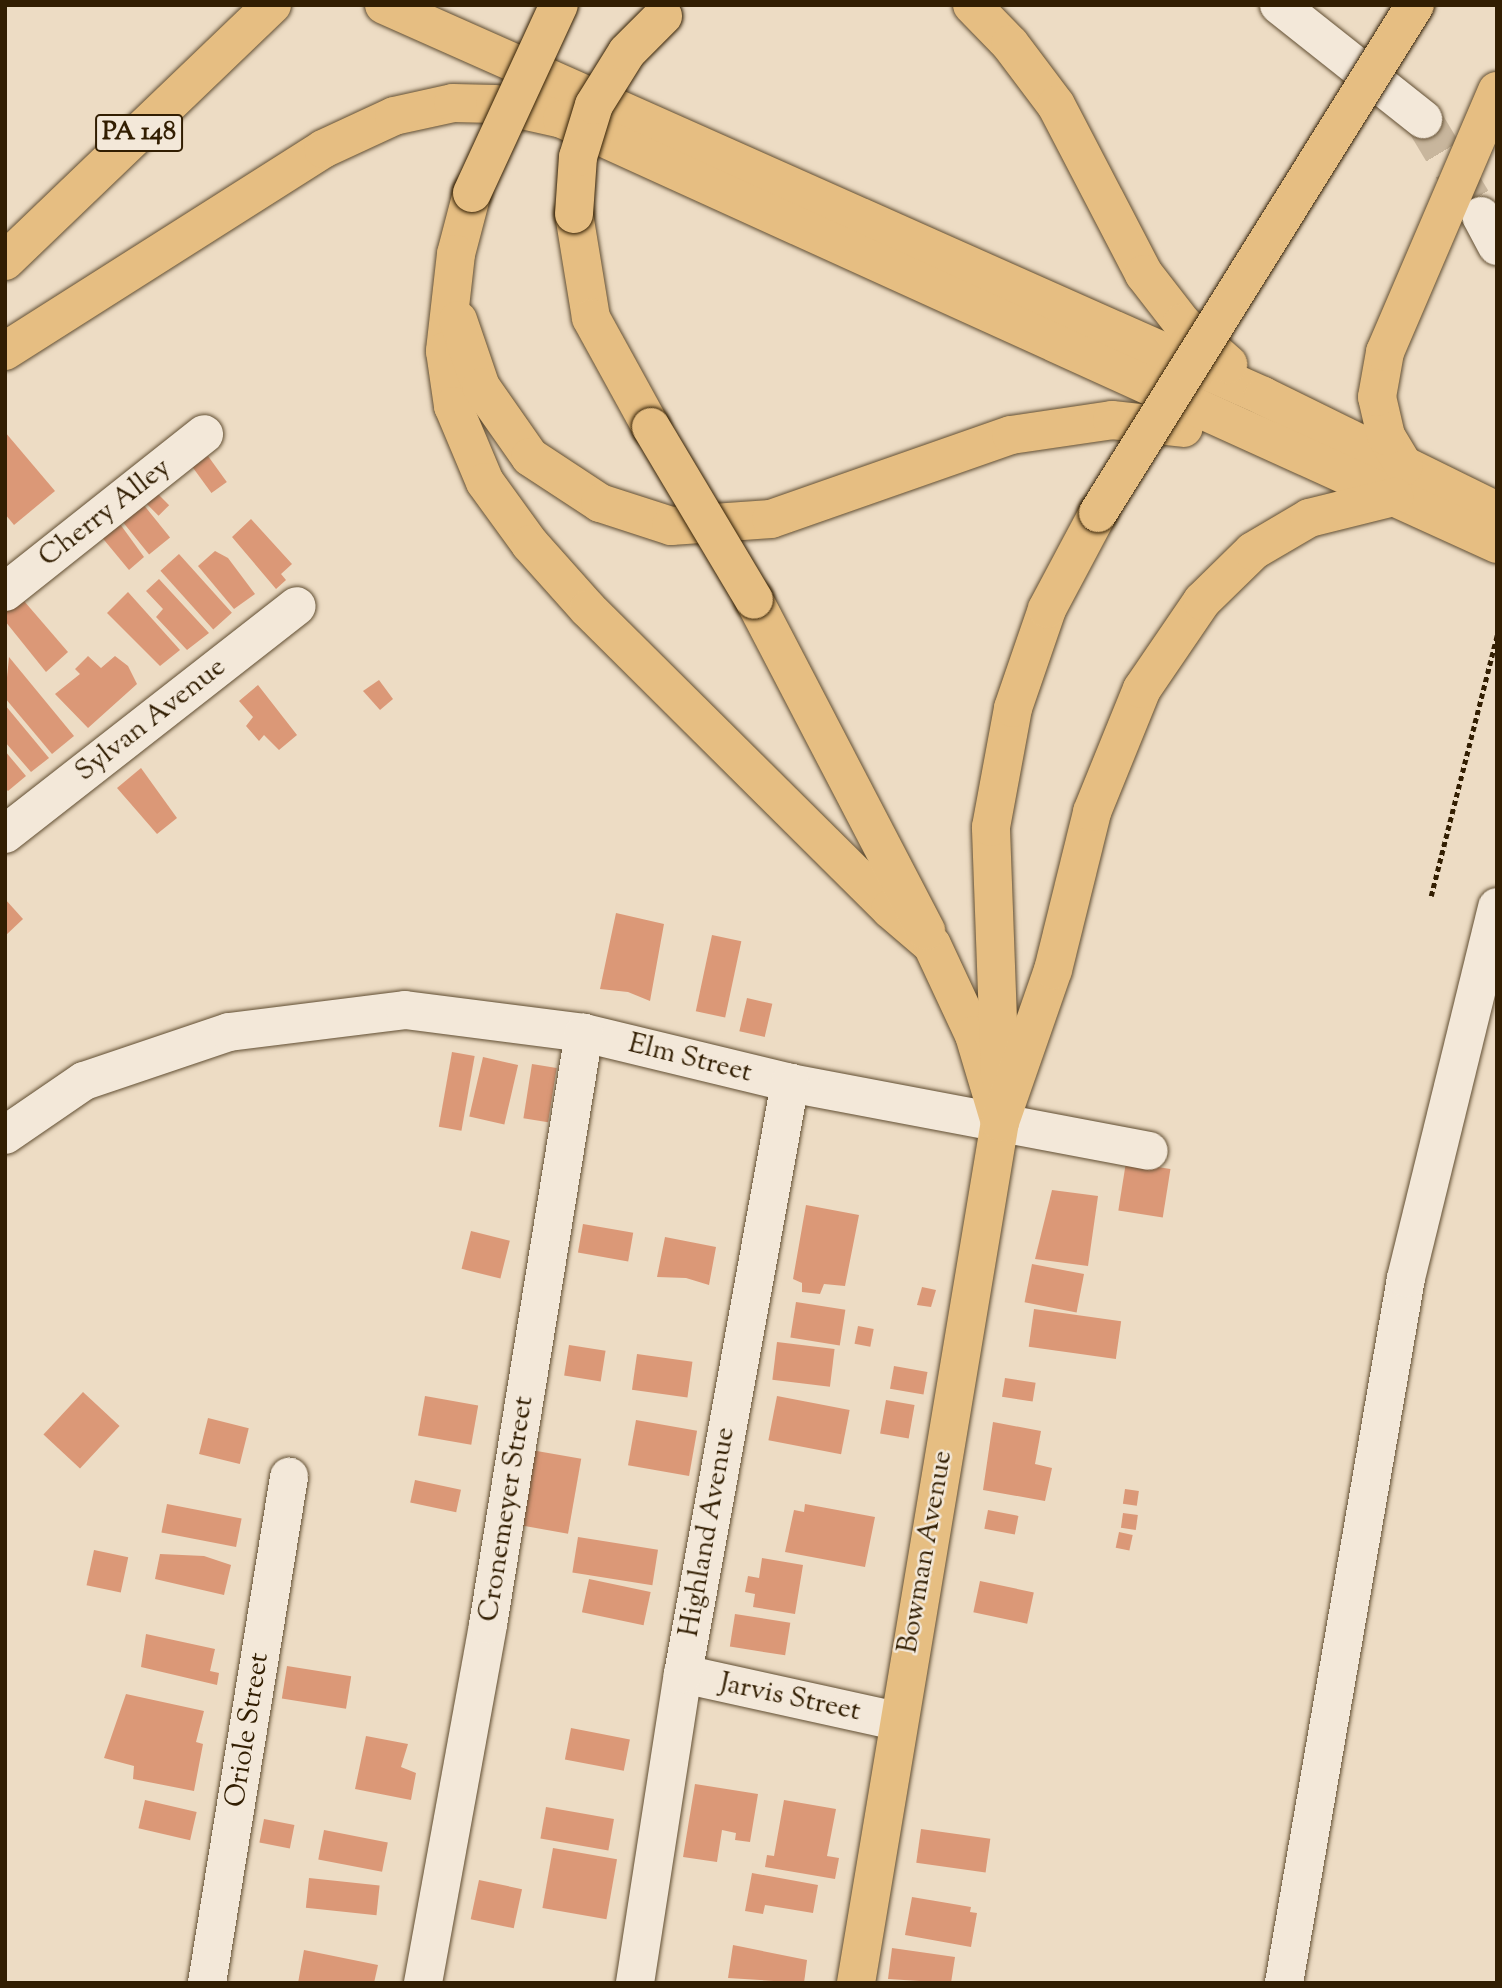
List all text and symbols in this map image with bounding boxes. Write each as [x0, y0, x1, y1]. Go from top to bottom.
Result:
road number: PA 148 [94, 110, 184, 156]
street label: Cherry Alley [33, 451, 177, 575]
street label: Sylvan Avenue [69, 651, 233, 789]
street label: Elm Street [625, 1027, 755, 1091]
street label: Cronemeyer Street [473, 1394, 541, 1624]
street label: Highland Avenue [673, 1425, 743, 1639]
street label: Bowman Avenue [892, 1448, 960, 1656]
street label: Oriole Street [219, 1650, 277, 1810]
street label: Jarvis Street [717, 1667, 863, 1729]

